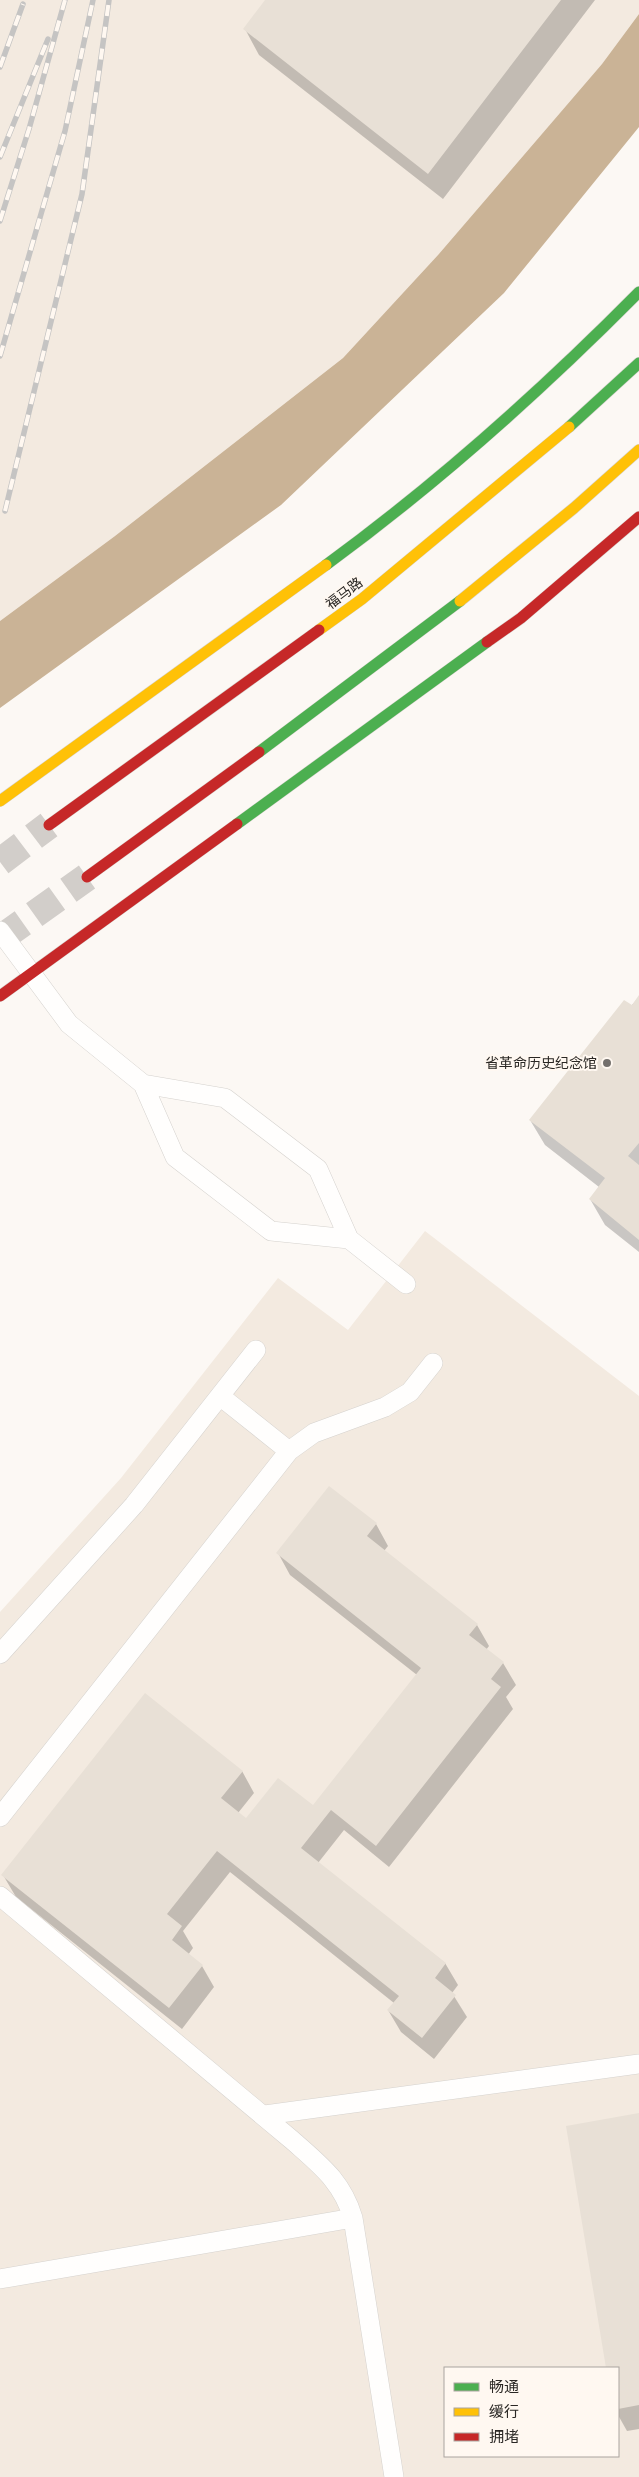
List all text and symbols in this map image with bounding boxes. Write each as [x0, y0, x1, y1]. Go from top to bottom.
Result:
street label: 福马路 [322, 573, 366, 613]
place label: 省革命历史纪念馆 [485, 1054, 597, 1072]
marker: 省革命历史纪念馆 [601, 1057, 613, 1069]
legend [444, 2367, 619, 2457]
text: 畅通 [489, 2377, 519, 2396]
text: 缓行 [489, 2402, 519, 2421]
text: 拥堵 [489, 2427, 519, 2446]

